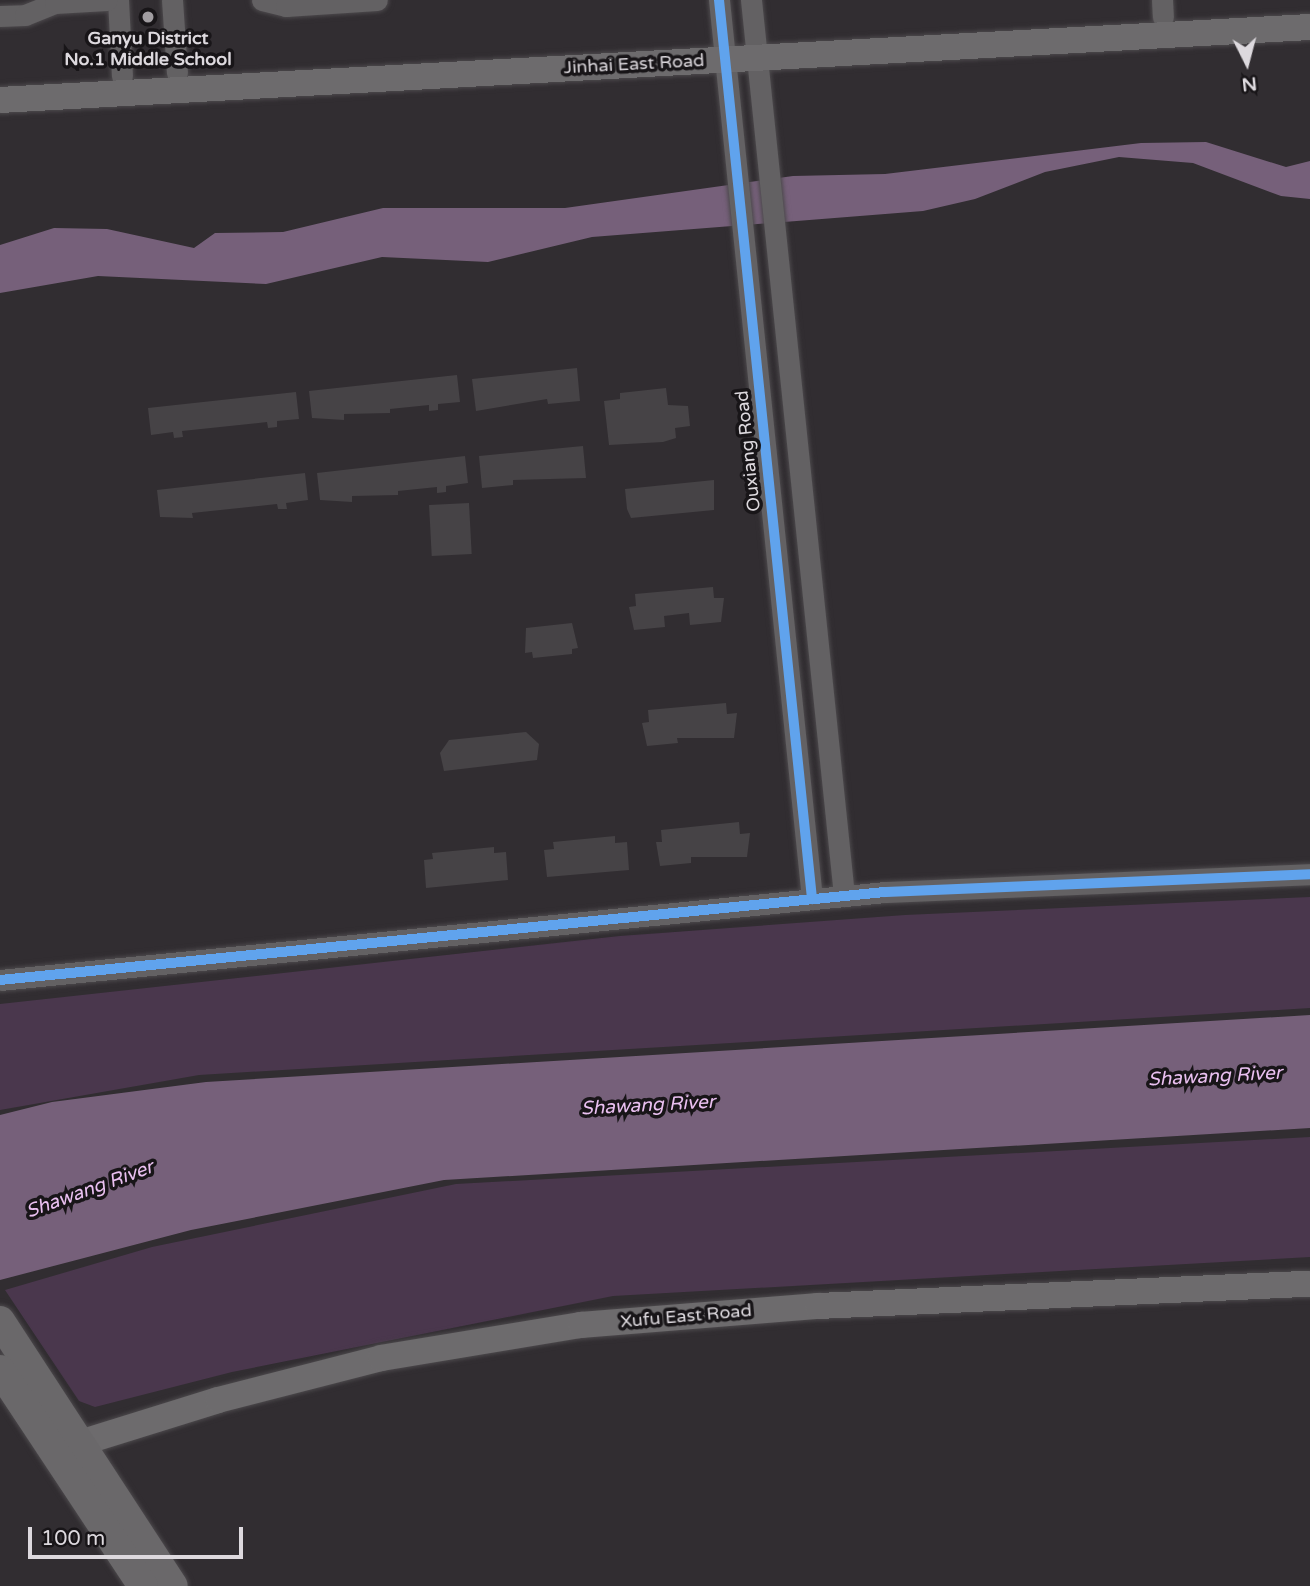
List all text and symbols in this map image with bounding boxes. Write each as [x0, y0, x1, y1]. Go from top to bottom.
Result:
marker: Ganyu District No.1 Middle School [140, 9, 156, 25]
place label: Ganyu District No.1 Middle School [64, 28, 232, 70]
north arrow [1212, 28, 1282, 98]
street label: Jinhai East Road [563, 50, 705, 78]
text: N [1240, 72, 1258, 96]
street label: Ouxiang Road [731, 389, 765, 513]
water label: Shawang River [1148, 1062, 1282, 1092]
water label: Shawang River [581, 1091, 715, 1121]
water label: Shawang River [23, 1156, 157, 1224]
street label: Xufu East Road [619, 1299, 753, 1333]
scale bar [32, 1512, 247, 1556]
text: 100 m [41, 1526, 105, 1551]

